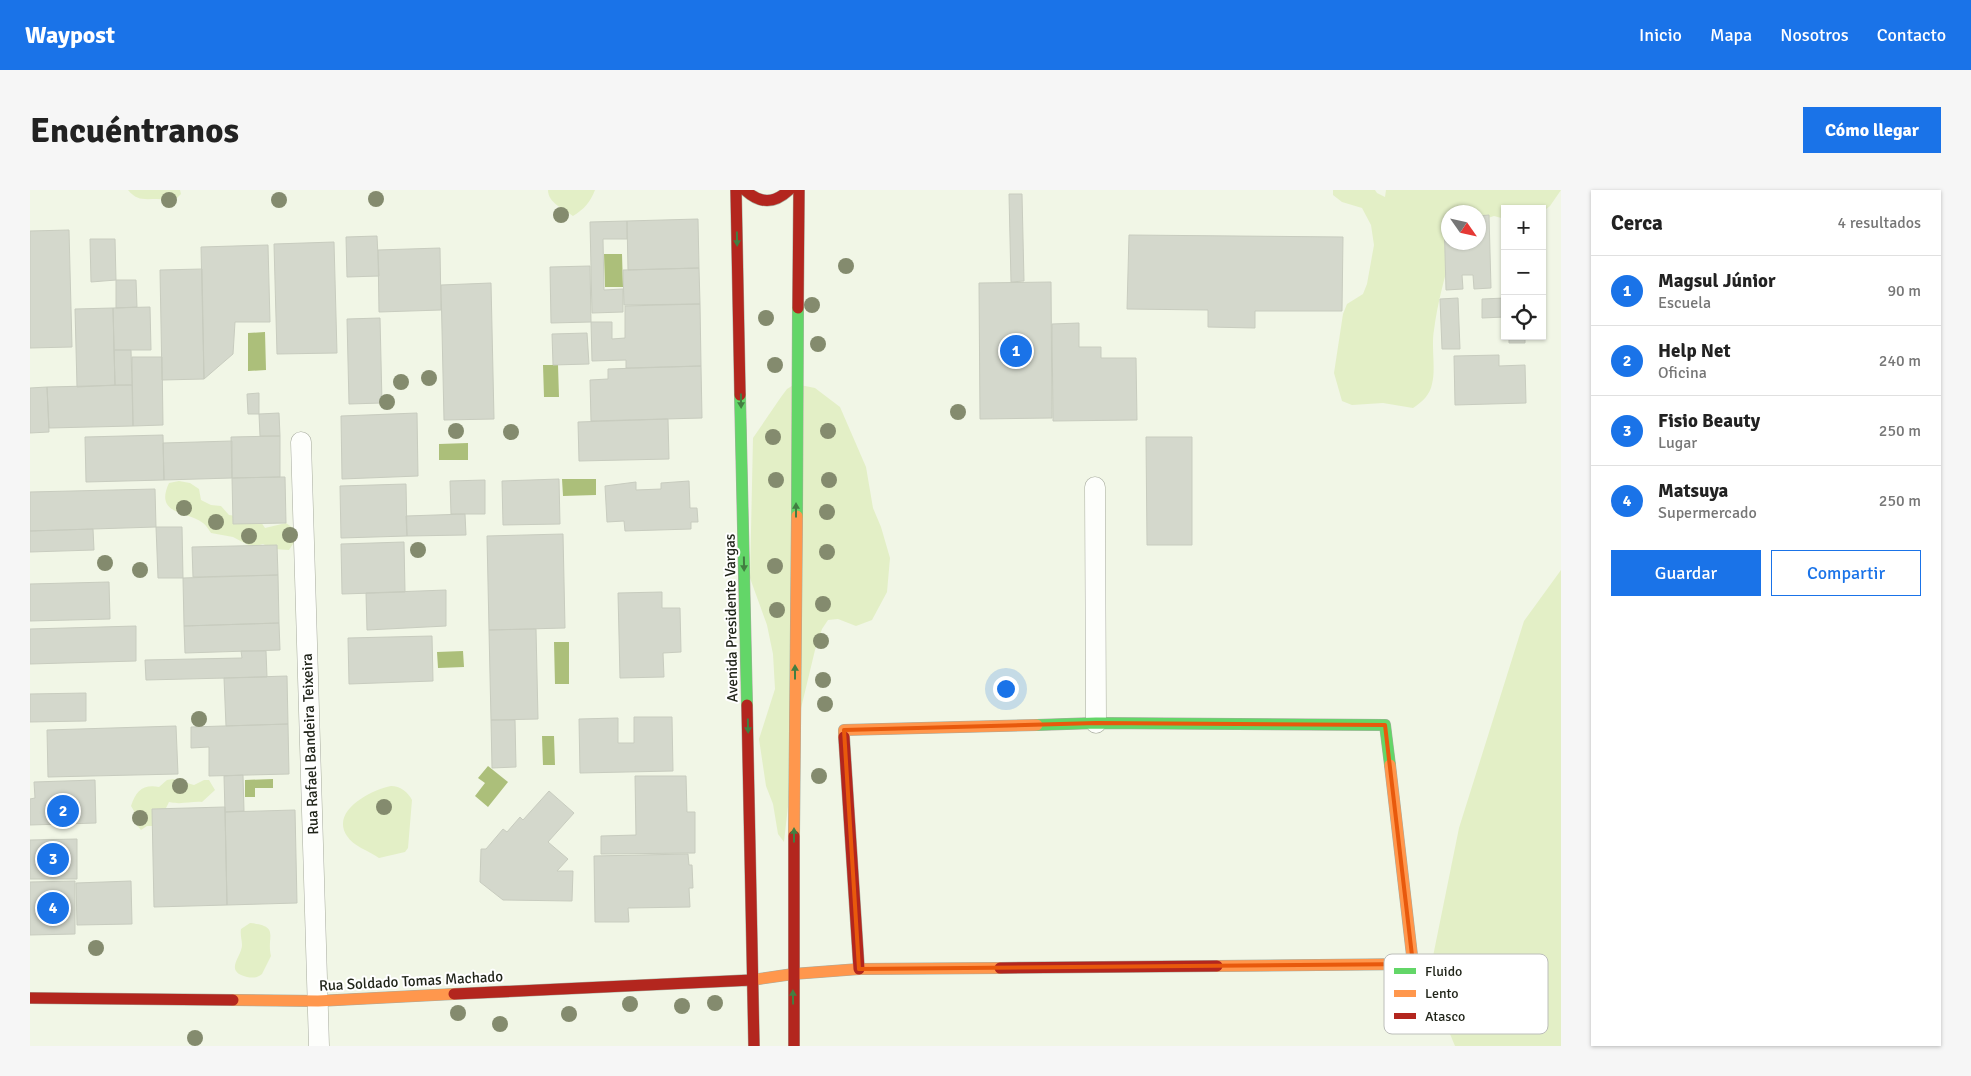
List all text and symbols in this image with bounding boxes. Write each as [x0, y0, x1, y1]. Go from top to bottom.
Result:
text: Waypost [25, 20, 115, 50]
text: Inicio [1639, 24, 1682, 46]
text: Mapa [1710, 24, 1752, 46]
text: Nosotros [1780, 24, 1849, 46]
text: Contacto [1877, 24, 1946, 46]
button: Cómo llegar [1803, 107, 1941, 153]
text: Encuéntranos [30, 109, 239, 152]
north arrow [1441, 205, 1486, 250]
map controls [1501, 205, 1546, 340]
button: + [1501, 205, 1546, 250]
text: Cerca [1611, 210, 1663, 236]
text: 4 resultados [1838, 213, 1921, 233]
one-way arrow [734, 231, 742, 247]
button: − [1501, 250, 1546, 295]
text: Magsul Júnior [1658, 269, 1776, 293]
text: 1 [1623, 281, 1631, 301]
text: 90 m [1887, 281, 1921, 301]
text: Escuela [1658, 293, 1711, 313]
button: locate [1501, 295, 1546, 340]
pin: 1 [1000, 332, 1032, 370]
text: Help Net [1658, 339, 1731, 363]
text: 2 [1623, 351, 1631, 371]
text: 240 m [1879, 351, 1921, 371]
text: Oficina [1658, 363, 1707, 383]
one-way arrow [737, 393, 745, 409]
text: Fisio Beauty [1658, 409, 1760, 433]
text: 3 [1623, 421, 1631, 441]
text: 250 m [1879, 421, 1921, 441]
text: Lugar [1658, 433, 1697, 453]
text: Matsuya [1658, 479, 1728, 503]
text: 4 [1623, 491, 1631, 511]
text: 250 m [1879, 491, 1921, 511]
one-way arrow [792, 502, 800, 518]
text: Supermercado [1658, 503, 1757, 523]
street label: Avenida Presidente Vargas [721, 533, 741, 702]
button: Guardar [1611, 550, 1761, 596]
button: Compartir [1771, 550, 1921, 596]
one-way arrow [741, 556, 749, 572]
street label: Rua Rafael Bandeira Teixeira [298, 653, 322, 835]
one-way arrow [791, 664, 799, 680]
your location [993, 676, 1019, 702]
one-way arrow [744, 718, 752, 734]
pin: 2 [47, 792, 79, 830]
one-way arrow [790, 827, 798, 843]
pin: 3 [37, 840, 69, 878]
pin: 4 [37, 889, 69, 927]
legend [1384, 954, 1548, 1034]
text: Fluido [1425, 963, 1462, 980]
street label: Rua Soldado Tomas Machado [318, 967, 504, 995]
text: Lento [1425, 985, 1459, 1002]
one-way arrow [789, 989, 797, 1005]
text: Atasco [1425, 1008, 1465, 1025]

